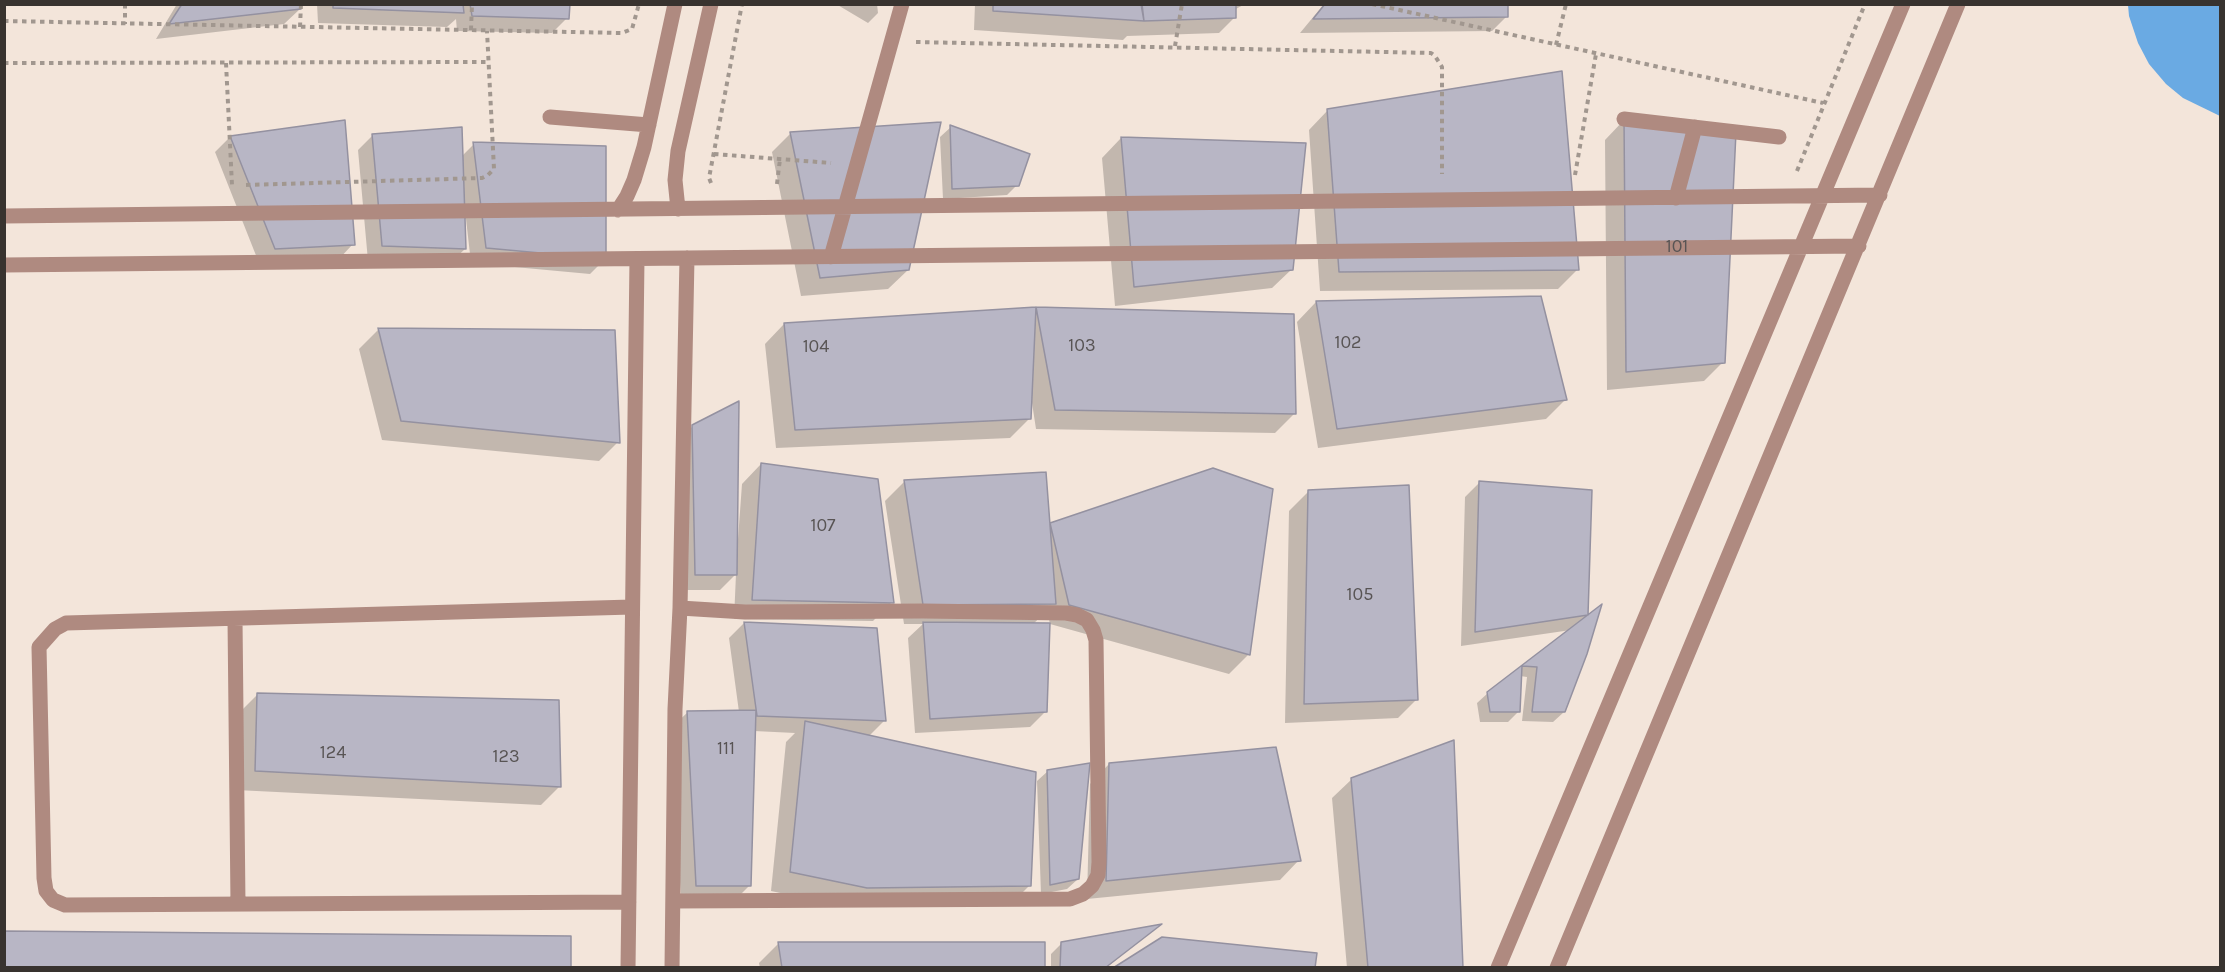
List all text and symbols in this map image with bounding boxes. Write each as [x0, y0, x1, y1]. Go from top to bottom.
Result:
house number: 101 [1666, 236, 1688, 258]
house number: 102 [1334, 332, 1362, 354]
house number: 103 [1068, 335, 1096, 357]
house number: 104 [803, 336, 829, 358]
house number: 107 [810, 515, 836, 537]
house number: 105 [1347, 584, 1373, 606]
house number: 111 [717, 738, 735, 760]
house number: 124 [320, 742, 346, 764]
house number: 123 [492, 746, 520, 768]

